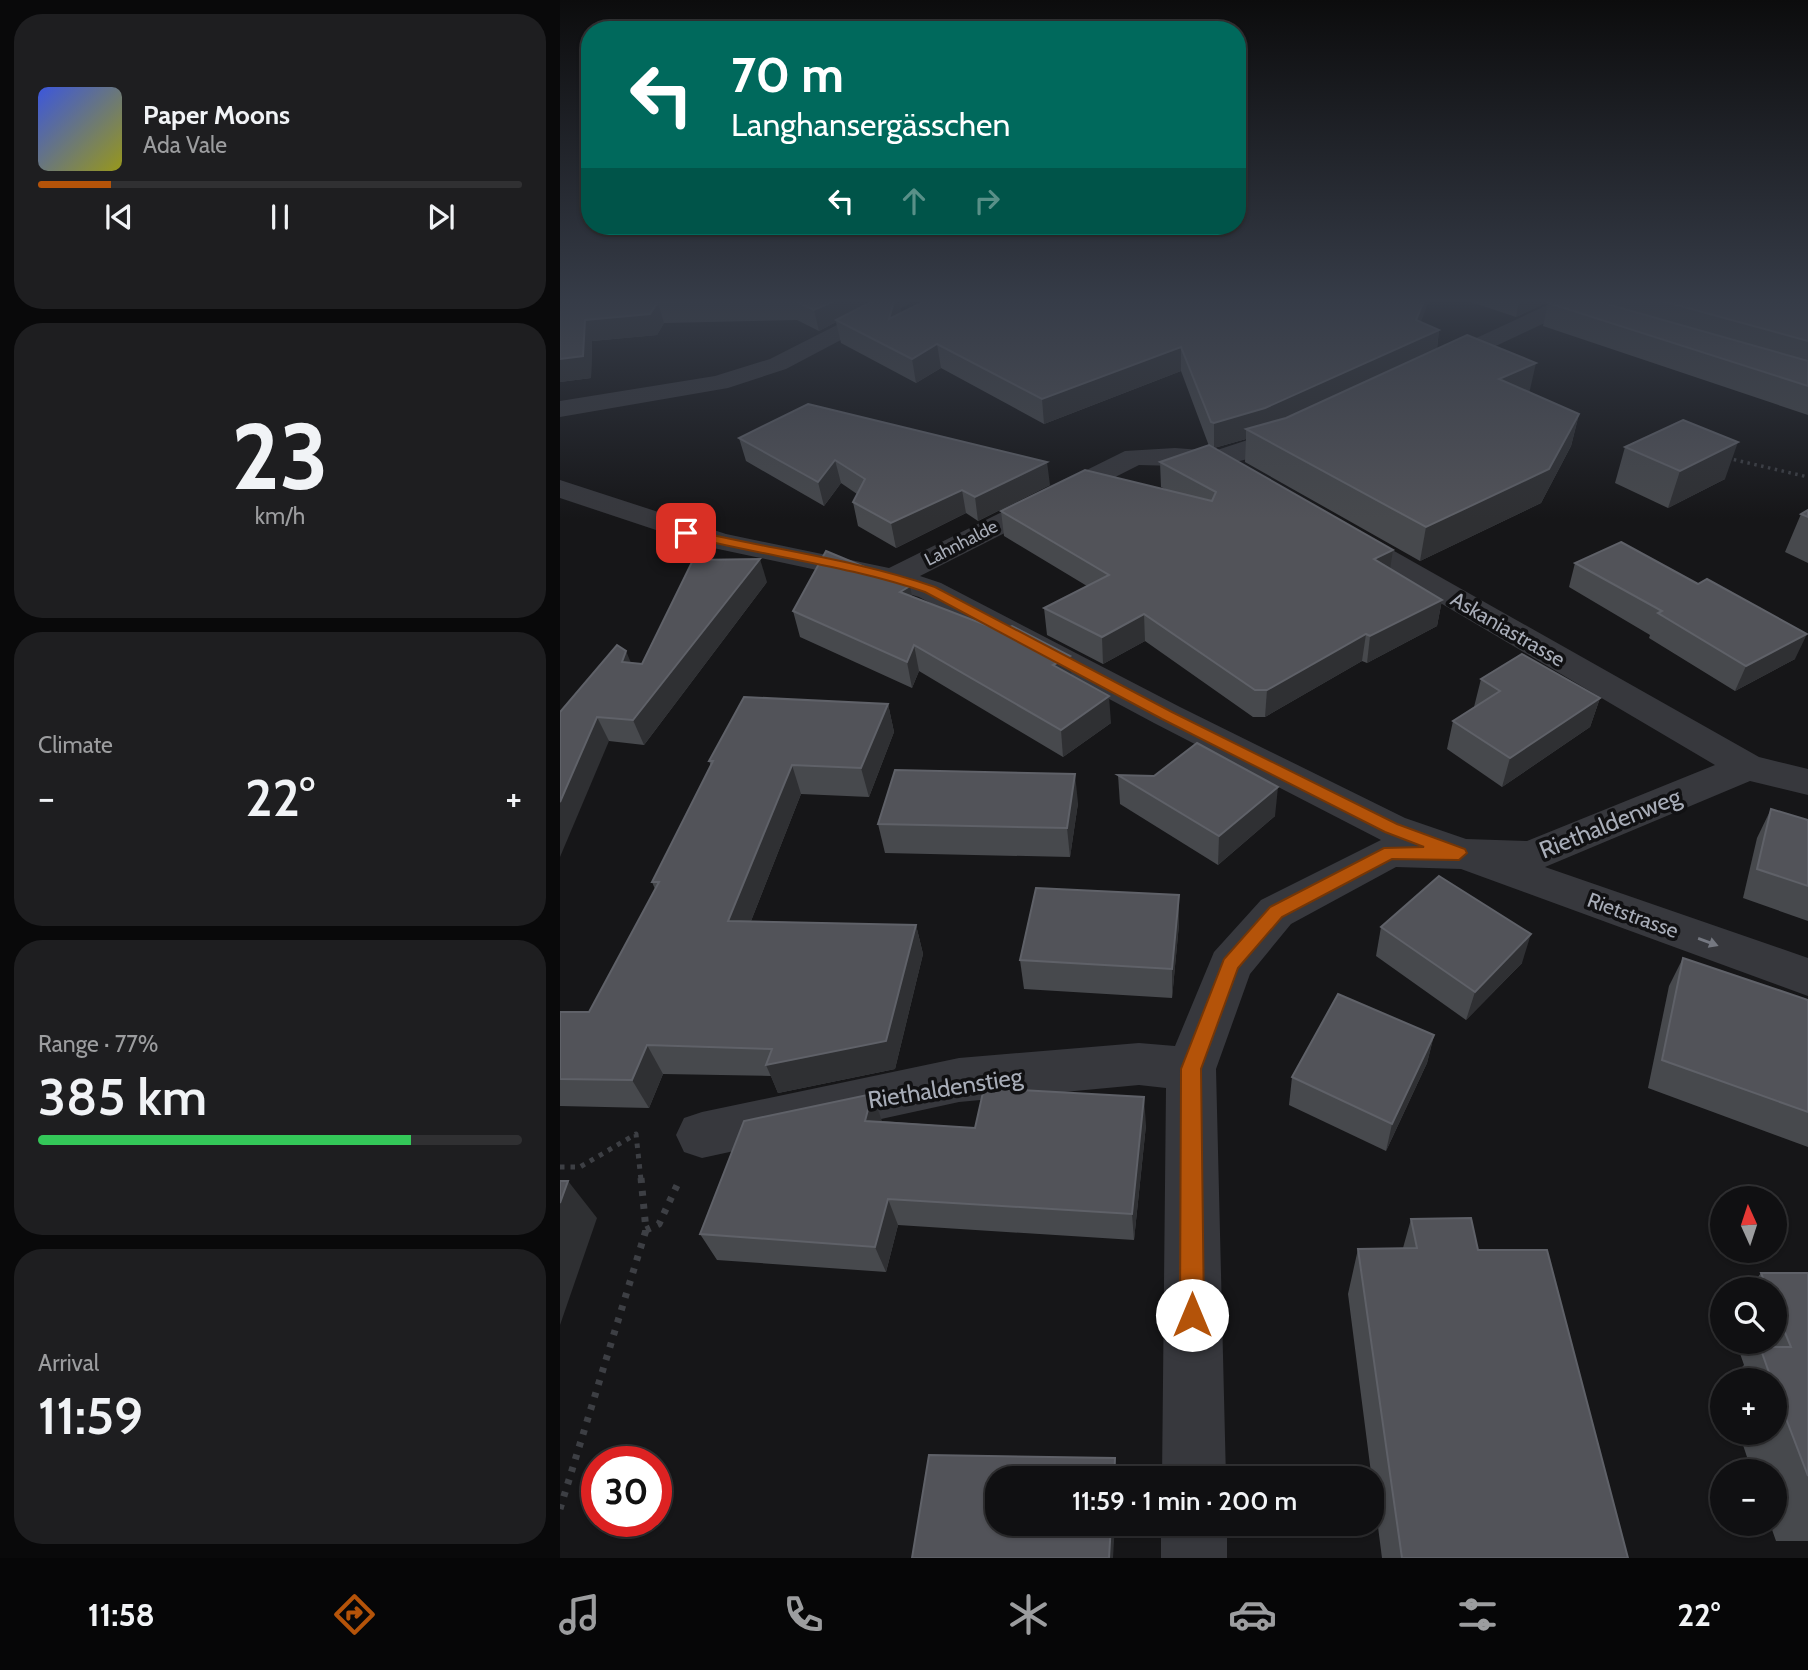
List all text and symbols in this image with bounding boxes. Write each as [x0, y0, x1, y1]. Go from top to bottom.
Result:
text: 70 m [731, 45, 844, 104]
icon: left [616, 49, 707, 140]
text: Paper Moons [143, 99, 290, 131]
text: Langhansergässchen [731, 105, 1010, 144]
text: Ada Vale [143, 131, 227, 159]
icon: left [822, 182, 860, 220]
icon: ahead [895, 182, 933, 220]
icon: right [968, 182, 1006, 220]
icon: previous [100, 198, 138, 236]
icon: pause [261, 198, 299, 236]
icon: next [422, 198, 460, 236]
text: 23 [231, 401, 329, 512]
text: km/h [255, 502, 305, 530]
pin [656, 503, 716, 563]
icon: arrive [667, 514, 705, 552]
street label: Lahnhalde [921, 515, 1001, 571]
street label: Askaniastrasse [1446, 586, 1570, 672]
text: Climate [38, 731, 113, 759]
text: 22° [245, 766, 315, 829]
text: − [38, 774, 55, 821]
text: + [505, 774, 522, 821]
street label: Riethaldenweg [1535, 781, 1686, 865]
street label: Rietstrasse [1584, 887, 1682, 943]
one-way arrow [1698, 937, 1719, 948]
text: Range · 77% [38, 1030, 159, 1058]
street label: Riethaldenstieg [866, 1061, 1025, 1115]
text: 385 km [38, 1065, 207, 1128]
north arrow [1710, 1186, 1787, 1264]
map controls [1710, 1186, 1787, 1536]
button: search [1710, 1277, 1787, 1354]
position arrow [1155, 1278, 1229, 1352]
text: Arrival [38, 1349, 99, 1377]
button: + [1710, 1368, 1787, 1445]
text: 11:59 [38, 1384, 143, 1447]
speed limit sign: 30 [581, 1446, 672, 1537]
button: − [1710, 1459, 1787, 1536]
text: 11:59 · 1 min · 200 m [1072, 1485, 1297, 1517]
icon: directions [330, 1590, 379, 1639]
icon: music [555, 1590, 604, 1639]
icon: phone [779, 1590, 828, 1639]
icon: climate [1004, 1590, 1053, 1639]
icon: car [1228, 1590, 1277, 1639]
icon: filters [1453, 1590, 1502, 1639]
text: 11:58 [88, 1595, 155, 1634]
text: 22° [1677, 1595, 1720, 1634]

